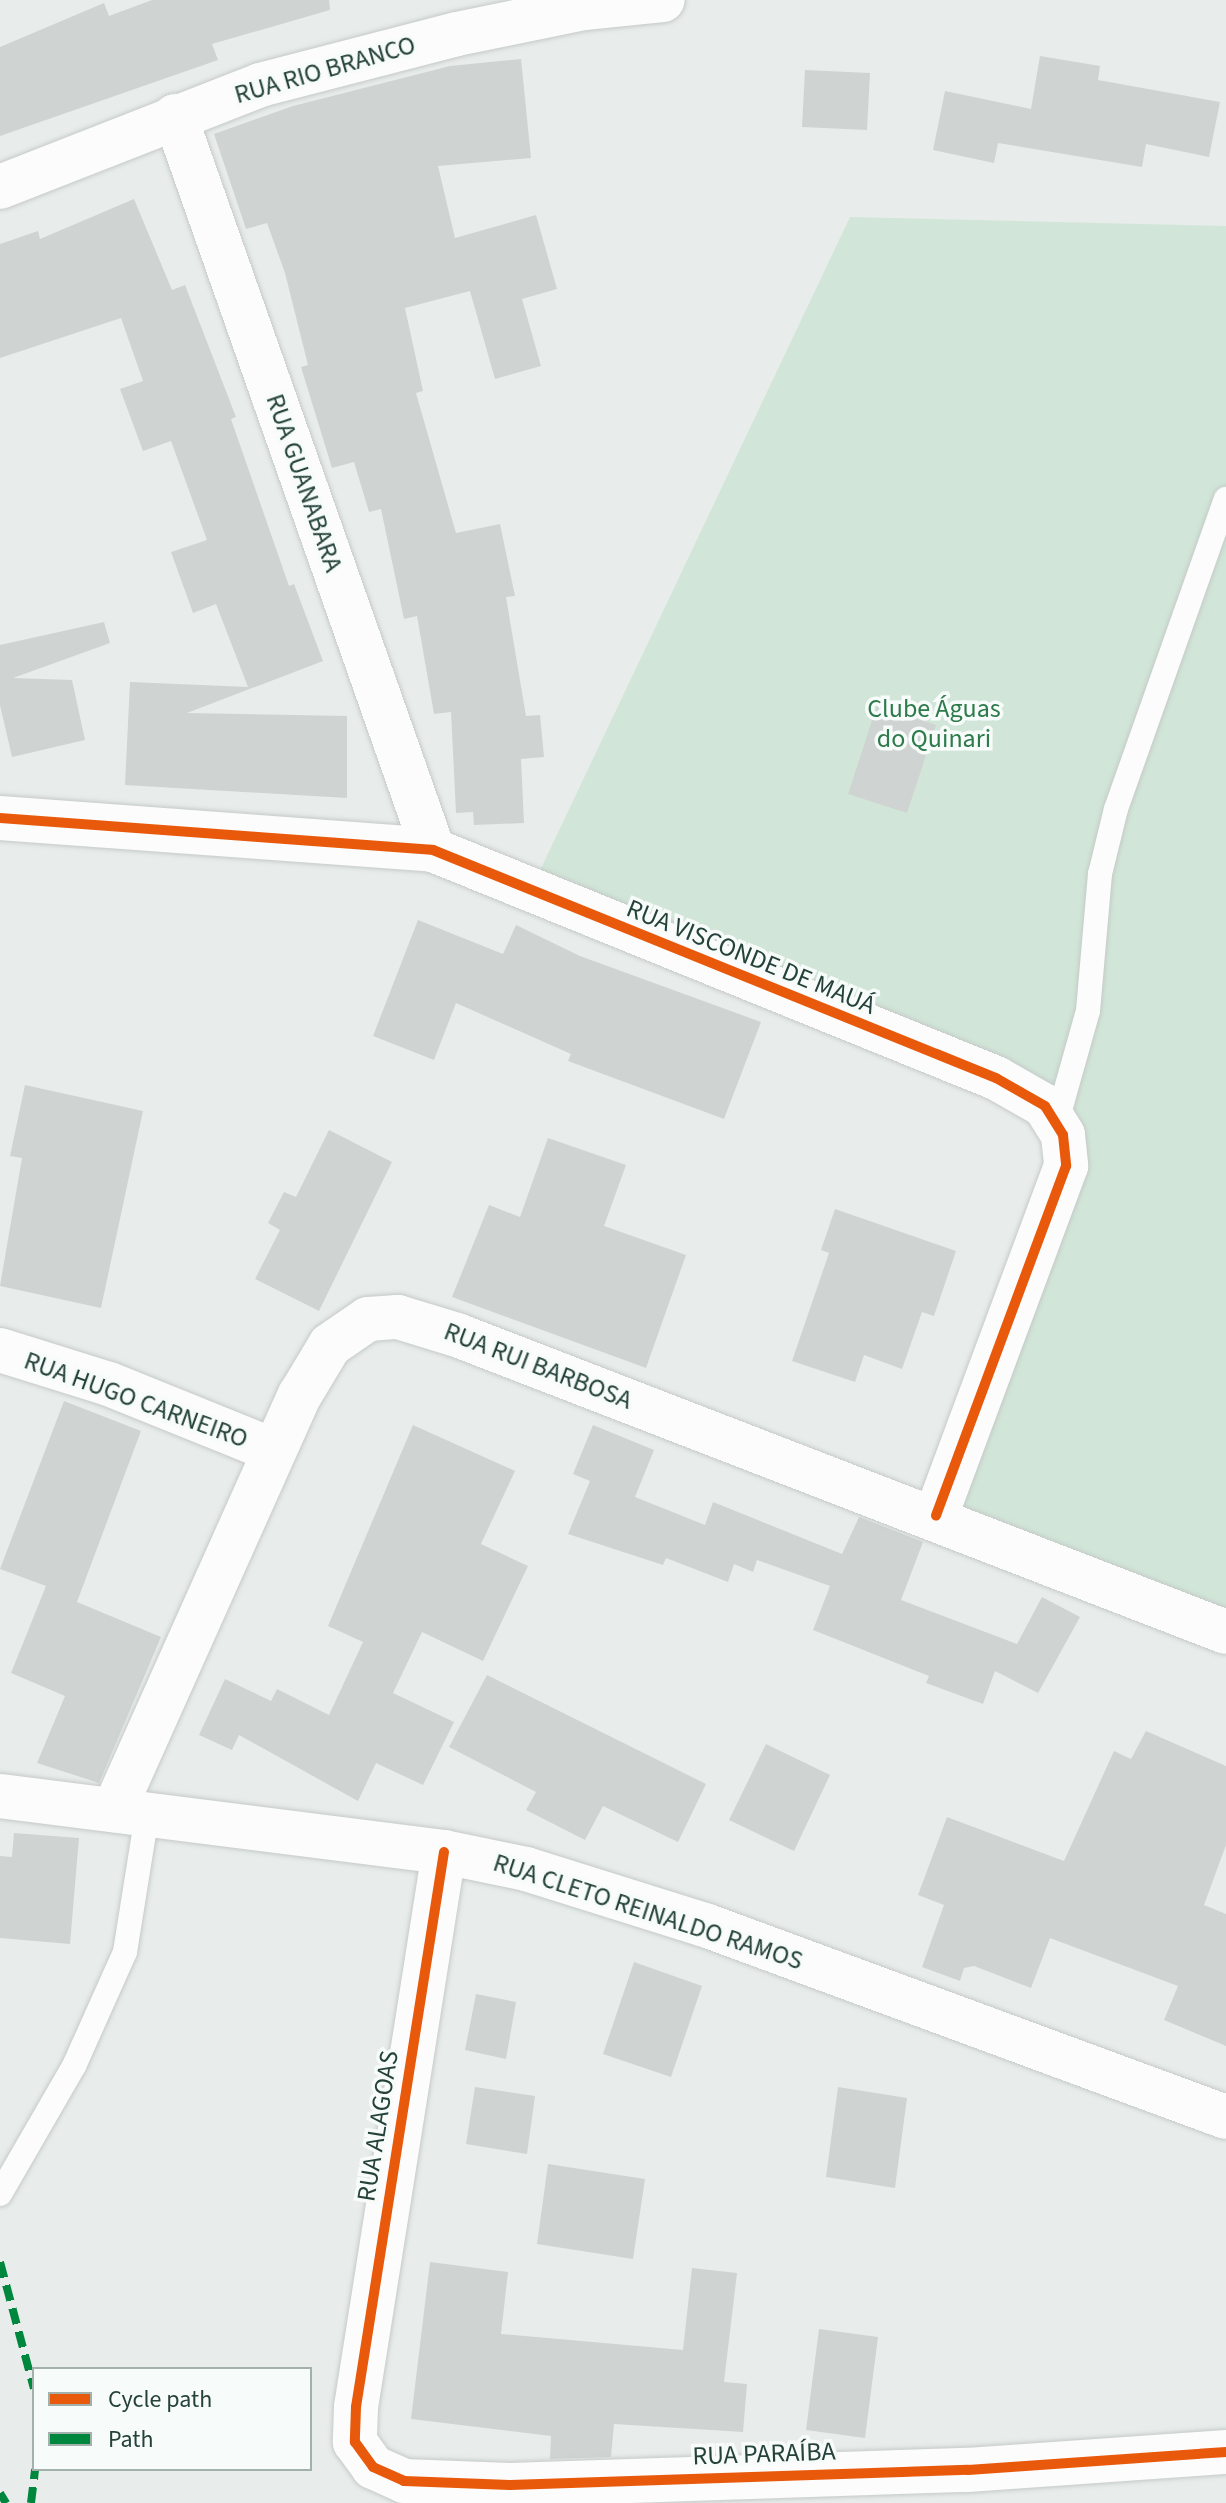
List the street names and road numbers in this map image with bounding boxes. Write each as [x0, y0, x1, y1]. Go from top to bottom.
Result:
street label: RUA RIO BRANCO [231, 29, 419, 111]
street label: RUA GUANABARA [259, 390, 349, 576]
street label: RUA VISCONDE DE MAUÁ [622, 893, 880, 1021]
street label: RUA RUI BARBOSA [440, 1316, 636, 1416]
street label: RUA HUGO CARNEIRO [20, 1345, 252, 1455]
street label: RUA CLETO REINALDO RAMOS [489, 1847, 807, 1977]
street label: RUA ALAGOAS [351, 2048, 405, 2204]
street label: RUA PARAÍBA [692, 2436, 836, 2472]

